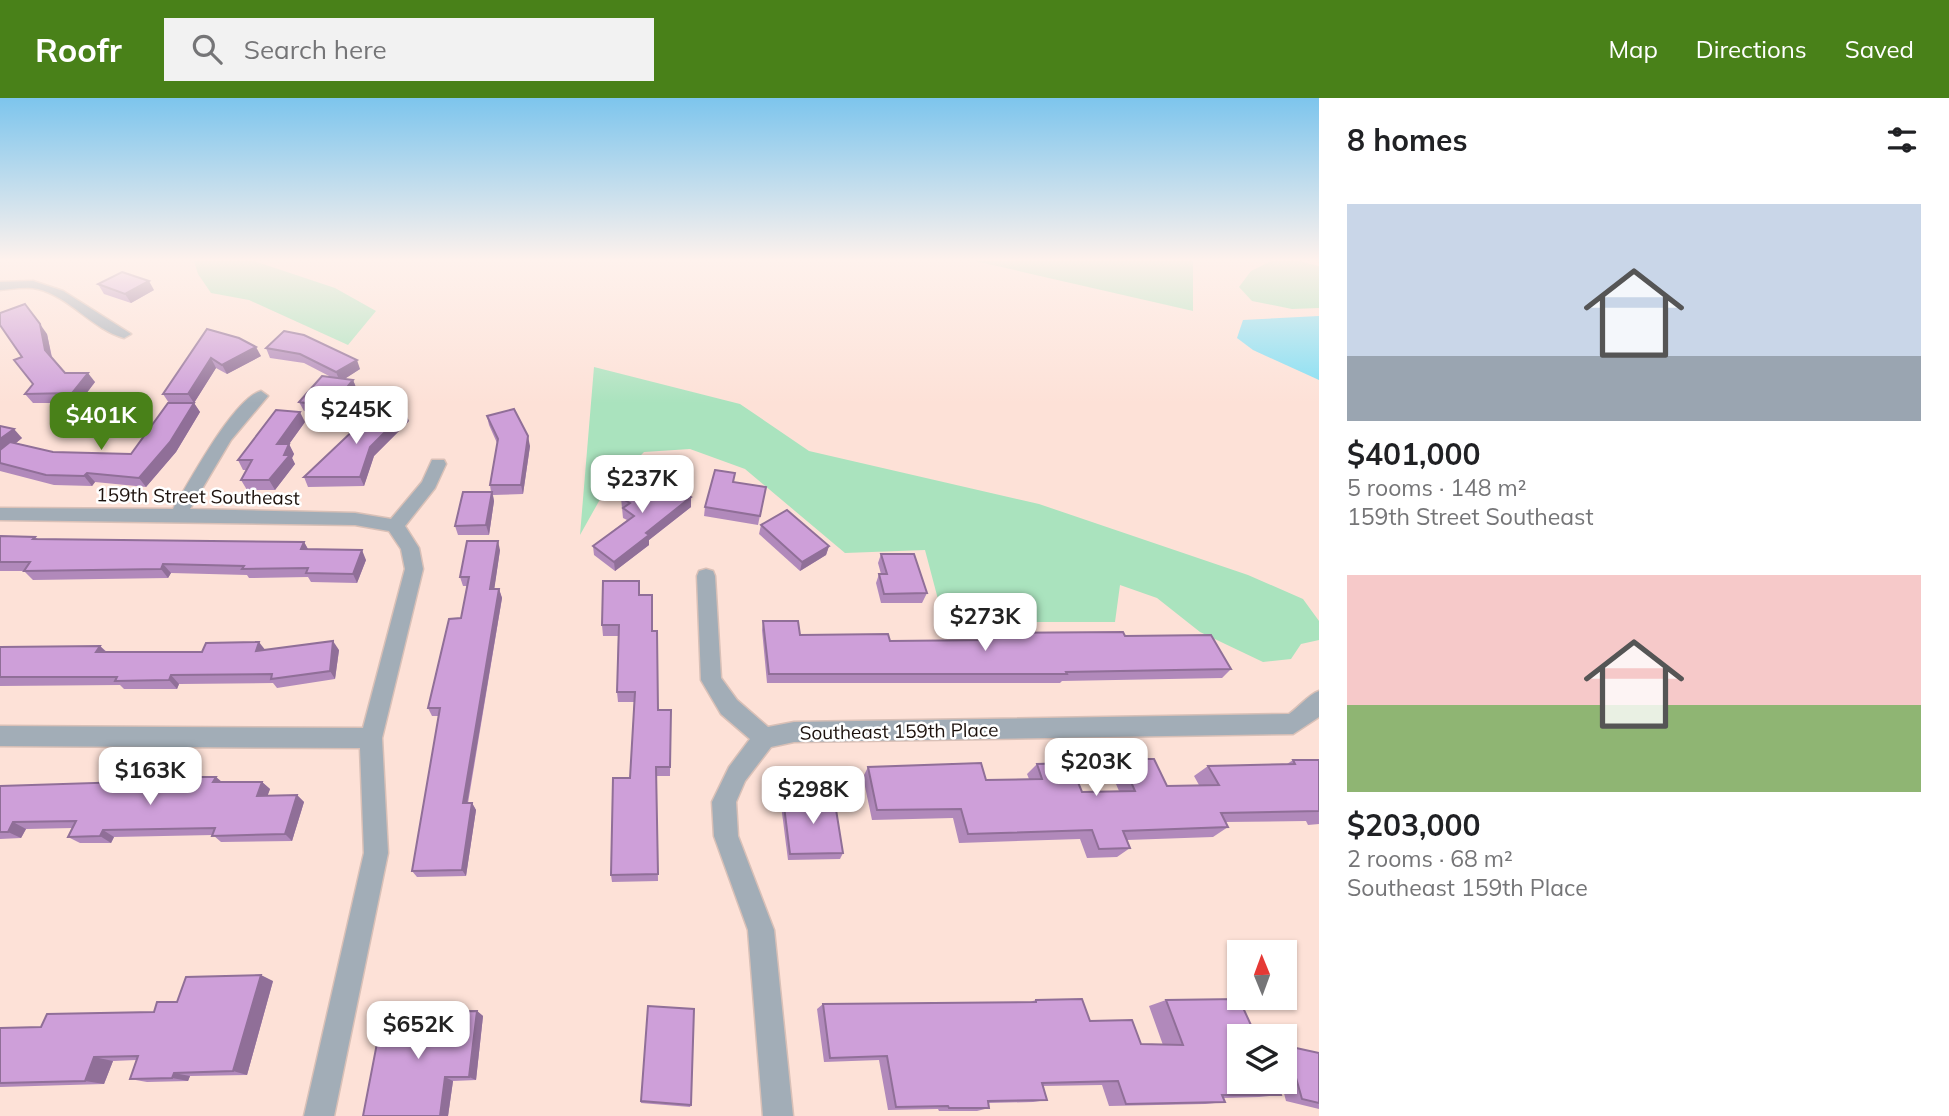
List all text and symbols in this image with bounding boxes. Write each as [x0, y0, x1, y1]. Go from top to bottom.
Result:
search box [164, 18, 654, 81]
text: Roofr [35, 29, 122, 70]
icon: search [188, 30, 226, 68]
text: Search here [244, 33, 387, 66]
text: Map [1608, 34, 1658, 64]
text: Directions [1696, 34, 1807, 64]
text: Saved [1845, 34, 1914, 64]
text: 8 homes [1347, 121, 1468, 159]
icon: filters [1883, 121, 1921, 159]
icon: home [1571, 250, 1697, 376]
pin: $245K [307, 386, 405, 446]
pin: $401K [52, 392, 150, 452]
text: $245K [321, 394, 391, 423]
text: $401K [66, 400, 136, 429]
text: $401,000 [1347, 435, 1480, 473]
pin: $237K [593, 456, 691, 515]
text: $237K [607, 463, 677, 492]
text: 5 rooms · 148 m² [1347, 473, 1527, 502]
street label: 159th Street Southeast [96, 482, 300, 510]
text: 159th Street Southeast [1347, 502, 1593, 531]
pin: $273K [936, 594, 1034, 653]
text: $273K [950, 601, 1020, 630]
icon: home [1571, 621, 1697, 747]
street label: Southeast 159th Place [799, 717, 999, 745]
pin: $203K [1047, 738, 1145, 798]
text: $203K [1061, 746, 1131, 775]
pin: $163K [101, 748, 199, 807]
text: $163K [115, 755, 185, 784]
pin: $298K [764, 766, 862, 826]
text: $298K [778, 774, 848, 803]
text: $203,000 [1347, 806, 1480, 844]
text: 2 rooms · 68 m² [1347, 844, 1513, 873]
text: Southeast 159th Place [1347, 873, 1588, 902]
north arrow [1227, 940, 1297, 1010]
map controls [1227, 940, 1297, 1094]
pin: $652K [369, 1002, 467, 1061]
text: $652K [383, 1009, 453, 1038]
button: layers [1227, 1024, 1297, 1094]

